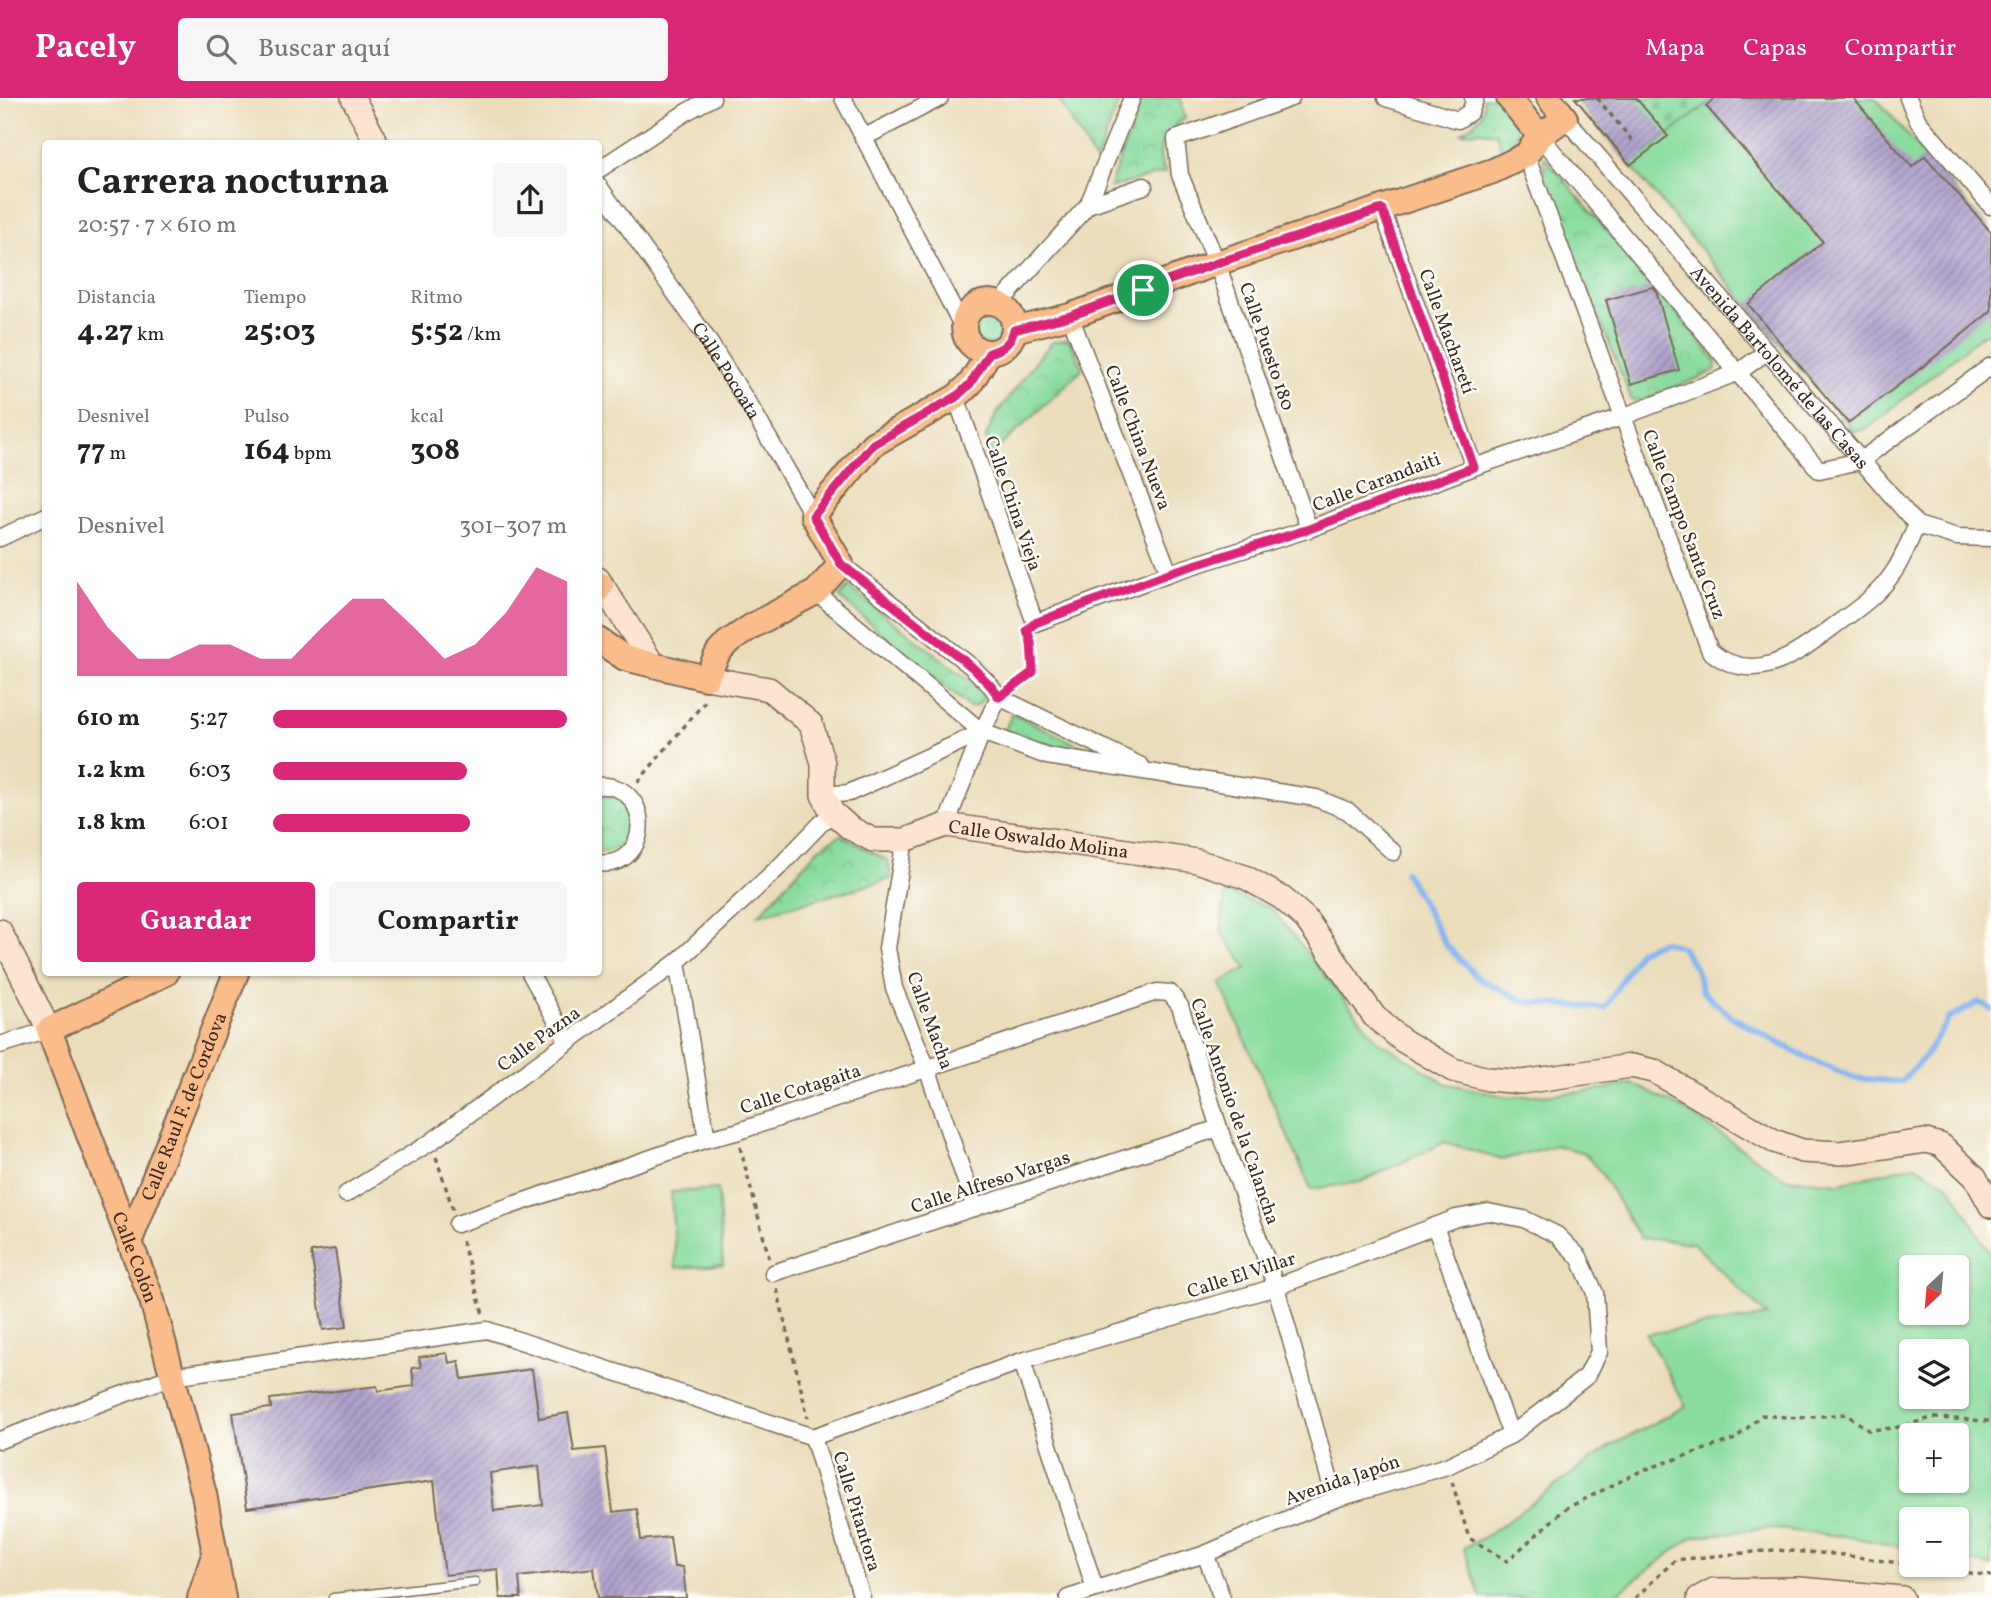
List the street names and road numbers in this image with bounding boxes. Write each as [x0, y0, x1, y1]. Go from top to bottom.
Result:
street label: Avenida Bartolomé de las Casas [1683, 261, 1874, 476]
street label: Calle Macharetí [1411, 266, 1481, 398]
street label: Calle Puesto 180 [1232, 279, 1300, 414]
street label: Calle Pocoata [685, 318, 766, 425]
street label: Calle China Nueva [1098, 362, 1177, 514]
street label: Calle Campo Santa Cruz [1635, 426, 1731, 623]
street label: Calle China Vieja [977, 433, 1047, 575]
street label: Calle Carandaiti [1309, 446, 1445, 519]
street label: Calle Oswaldo Molina [947, 815, 1130, 866]
street label: Calle Macha [899, 968, 959, 1073]
street label: Calle Antonio de la Calancha [1183, 995, 1285, 1228]
street label: Calle Pazna [492, 1001, 586, 1079]
street label: Calle Raul F. de Cordova [136, 1009, 234, 1205]
street label: Calle Cotagaita [737, 1058, 864, 1122]
street label: Calle Alfreso Vargas [908, 1145, 1074, 1221]
street label: Calle Colón [105, 1208, 163, 1307]
street label: Calle El Villar [1184, 1246, 1299, 1306]
street label: Calle Pitantora [825, 1448, 887, 1575]
street label: Avenida Japón [1282, 1449, 1404, 1513]

